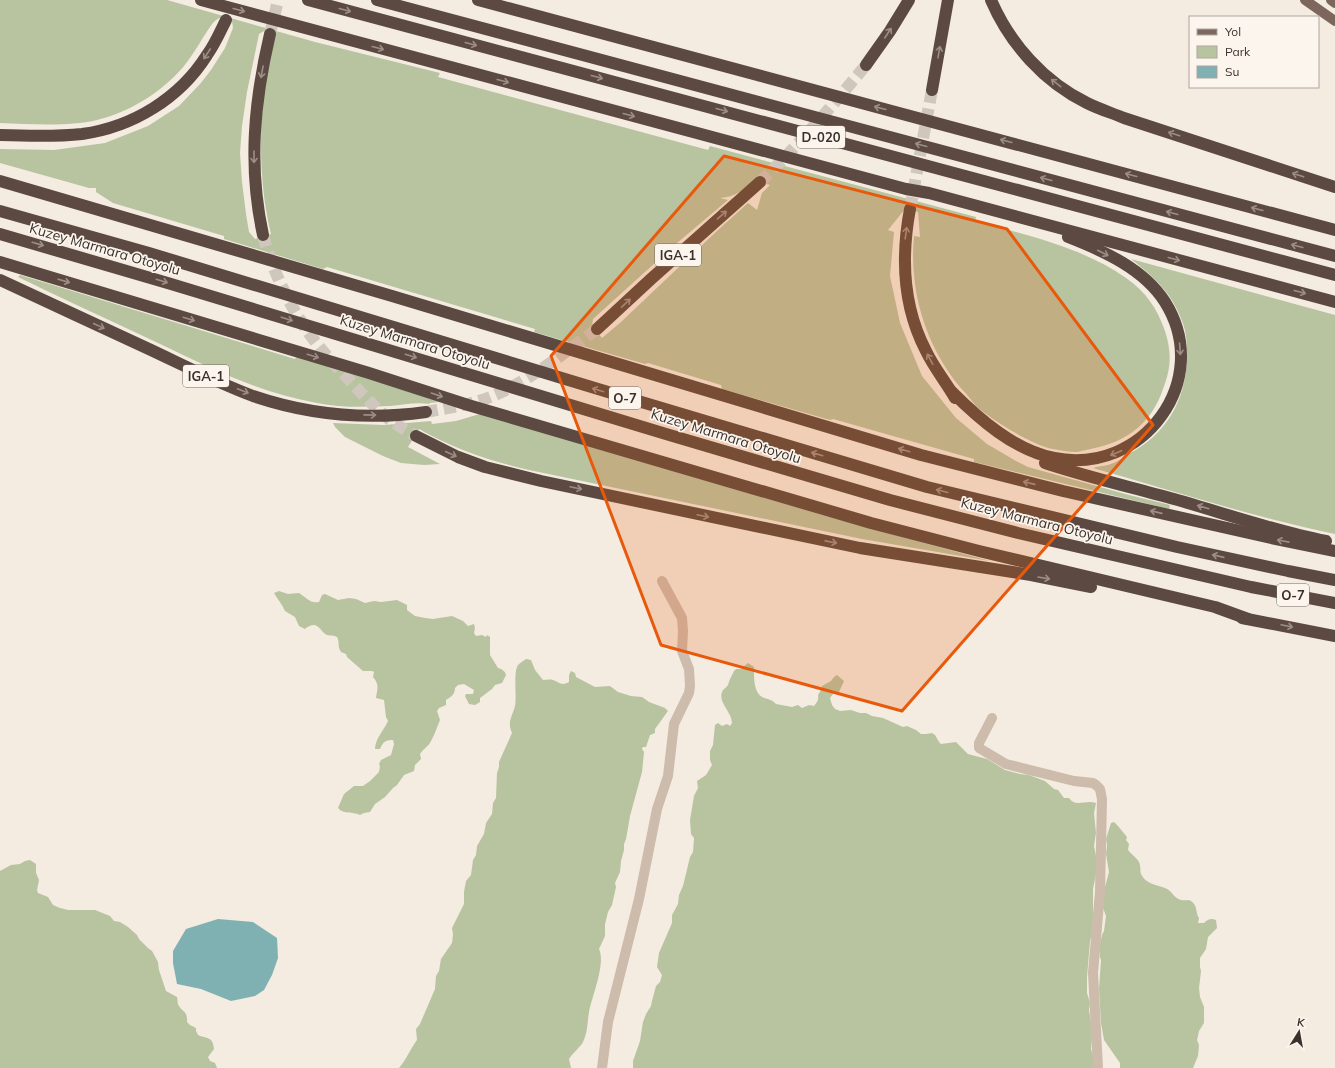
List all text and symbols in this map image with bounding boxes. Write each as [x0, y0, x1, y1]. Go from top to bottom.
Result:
one-way arrow [232, 7, 245, 15]
one-way arrow [339, 7, 352, 14]
legend [1189, 16, 1319, 88]
text: Yol [1224, 24, 1241, 39]
one-way arrow [885, 27, 893, 39]
one-way arrow [464, 40, 477, 48]
one-way arrow [371, 44, 384, 52]
text: Park [1225, 44, 1251, 59]
one-way arrow [935, 46, 943, 59]
one-way arrow [203, 48, 211, 60]
text: Su [1225, 64, 1239, 79]
one-way arrow [258, 65, 266, 78]
one-way arrow [590, 74, 603, 81]
one-way arrow [497, 78, 510, 86]
one-way arrow [1050, 79, 1061, 88]
one-way arrow [874, 104, 887, 111]
one-way arrow [716, 107, 729, 115]
one-way arrow [622, 112, 635, 119]
road number: D-020 [797, 126, 845, 148]
one-way arrow [1169, 130, 1181, 138]
one-way arrow [999, 137, 1012, 145]
one-way arrow [914, 141, 927, 148]
one-way arrow [250, 150, 258, 163]
one-way arrow [1125, 171, 1138, 178]
one-way arrow [1292, 171, 1305, 178]
one-way arrow [1040, 175, 1053, 182]
one-way arrow [1251, 205, 1264, 212]
one-way arrow [1165, 209, 1178, 216]
one-way arrow [717, 211, 727, 220]
street label: Kuzey Marmara Otoyolu [28, 219, 182, 279]
one-way arrow [902, 227, 910, 240]
one-way arrow [31, 241, 44, 248]
one-way arrow [1291, 242, 1304, 249]
road number: IGA-1 [655, 244, 701, 266]
one-way arrow [1097, 249, 1109, 257]
one-way arrow [1168, 256, 1181, 263]
one-way arrow [58, 278, 71, 285]
one-way arrow [156, 278, 169, 285]
one-way arrow [1293, 289, 1306, 296]
one-way arrow [620, 298, 631, 307]
street label: Kuzey Marmara Otoyolu [338, 311, 492, 373]
one-way arrow [182, 315, 194, 323]
one-way arrow [280, 316, 293, 323]
one-way arrow [92, 323, 104, 330]
one-way arrow [1176, 342, 1183, 355]
one-way arrow [306, 353, 319, 360]
one-way arrow [405, 353, 418, 360]
one-way arrow [925, 353, 933, 365]
road number: IGA-1 [183, 365, 229, 387]
one-way arrow [592, 386, 605, 393]
road number: O-7 [609, 387, 641, 409]
one-way arrow [236, 388, 248, 396]
one-way arrow [430, 392, 443, 399]
street label: Kuzey Marmara Otoyolu [649, 405, 803, 467]
one-way arrow [363, 411, 376, 419]
one-way arrow [897, 446, 910, 453]
one-way arrow [1111, 449, 1123, 457]
one-way arrow [811, 450, 824, 458]
one-way arrow [445, 451, 457, 458]
one-way arrow [1023, 479, 1036, 486]
one-way arrow [569, 485, 582, 493]
one-way arrow [936, 486, 949, 494]
street label: Kuzey Marmara Otoyolu [959, 493, 1115, 549]
one-way arrow [1196, 503, 1209, 510]
one-way arrow [1150, 508, 1163, 516]
one-way arrow [696, 512, 709, 520]
one-way arrow [1277, 536, 1290, 544]
one-way arrow [824, 538, 837, 546]
one-way arrow [1212, 552, 1225, 560]
one-way arrow [1037, 574, 1050, 582]
road number: O-7 [1277, 584, 1309, 606]
one-way arrow [1280, 623, 1293, 631]
north arrow [1279, 1012, 1319, 1052]
text: K [1296, 1015, 1307, 1030]

